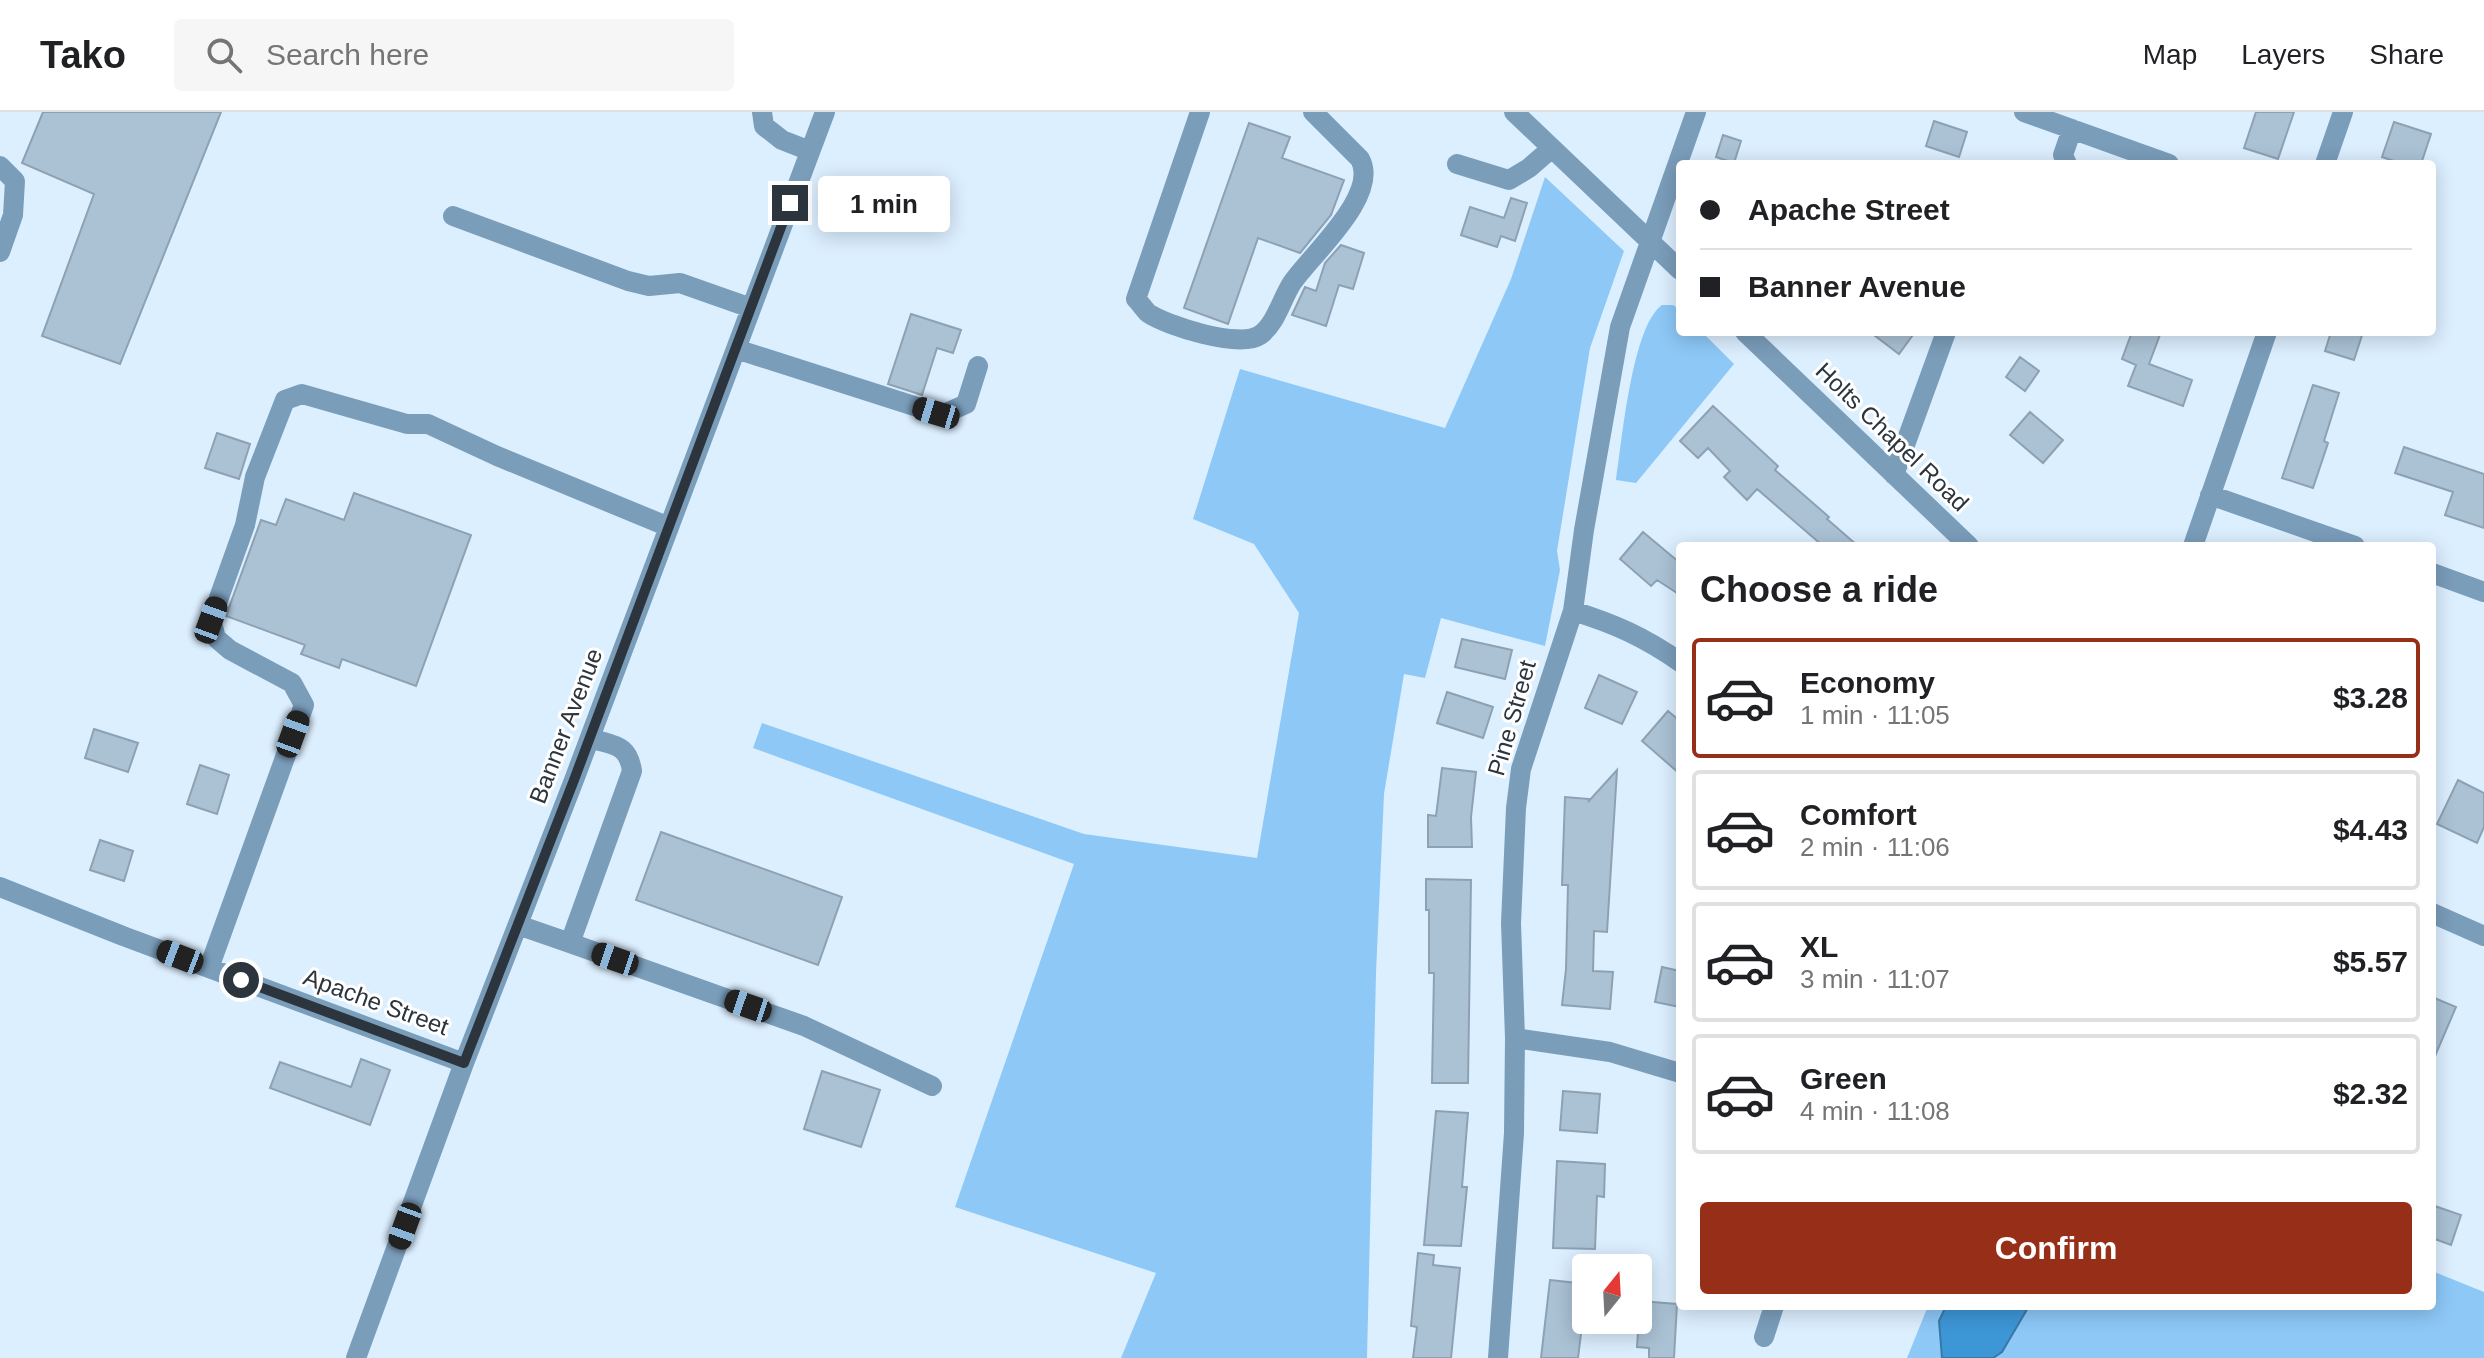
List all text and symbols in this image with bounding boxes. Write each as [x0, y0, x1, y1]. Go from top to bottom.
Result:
search box [174, 19, 734, 91]
icon: search [202, 33, 246, 77]
text: Tako [40, 34, 126, 76]
text: Search here [266, 38, 429, 71]
text: Map [2143, 39, 2197, 70]
text: Layers [2241, 39, 2325, 70]
text: Share [2369, 39, 2444, 70]
callout: 1 min [818, 175, 950, 231]
route end [772, 185, 808, 221]
text: 1 min [850, 189, 918, 219]
text: Apache Street [1748, 193, 1950, 226]
text: Banner Avenue [1748, 270, 1966, 303]
street label: Holts Chapel Road [1811, 357, 1974, 516]
car [910, 395, 962, 431]
text: Choose a ride [1700, 569, 1938, 610]
car [192, 593, 230, 647]
street label: Banner Avenue [524, 645, 607, 807]
street label: Pine Street [1482, 657, 1541, 779]
icon: car [1704, 662, 1776, 734]
text: Economy [1800, 666, 1935, 699]
text: $3.28 [2333, 681, 2408, 714]
text: 1 min · 11:05 [1800, 700, 1950, 730]
car [274, 707, 312, 761]
icon: car [1704, 794, 1776, 866]
text: Comfort [1800, 798, 1917, 831]
text: $4.43 [2333, 813, 2408, 846]
text: 2 min · 11:06 [1800, 832, 1950, 862]
icon: car [1704, 926, 1776, 998]
text: XL [1800, 930, 1838, 963]
car [153, 937, 207, 977]
car [588, 940, 642, 978]
text: $5.57 [2333, 945, 2408, 978]
route start [223, 962, 259, 998]
street label: Apache Street [300, 963, 453, 1040]
text: 3 min · 11:07 [1800, 964, 1950, 994]
car [721, 987, 775, 1025]
icon: car [1704, 1058, 1776, 1130]
text: Green [1800, 1062, 1887, 1095]
text: $2.32 [2333, 1077, 2408, 1110]
text: 4 min · 11:08 [1800, 1096, 1950, 1126]
car [386, 1199, 424, 1253]
button: Confirm [1700, 1202, 2412, 1294]
north arrow [1572, 1254, 1652, 1334]
map controls [1572, 1254, 1652, 1334]

